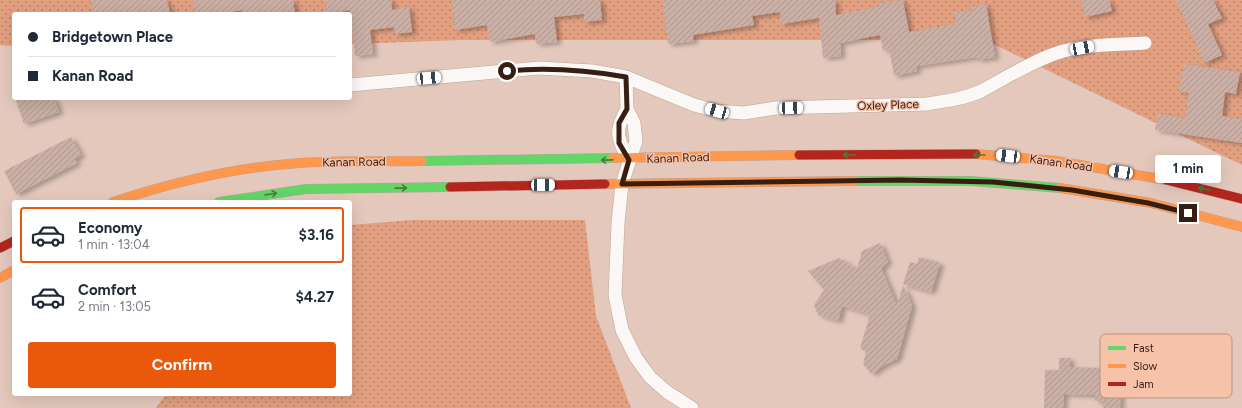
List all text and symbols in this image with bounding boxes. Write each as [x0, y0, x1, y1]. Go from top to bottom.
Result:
text: Bridgetown Place [52, 28, 173, 46]
car [1069, 40, 1095, 56]
route start [498, 62, 516, 80]
text: Kanan Road [52, 67, 133, 85]
car [417, 71, 441, 85]
street label: Oxley Place [857, 97, 920, 113]
car [704, 102, 730, 120]
car [779, 102, 803, 114]
car [995, 149, 1021, 163]
street label: Kanan Road [646, 150, 710, 166]
one-way arrow [843, 151, 856, 159]
one-way arrow [973, 151, 986, 159]
street label: Kanan Road [1029, 152, 1093, 174]
street label: Kanan Road [322, 154, 386, 170]
callout: 1 min [1155, 155, 1221, 183]
one-way arrow [601, 156, 614, 164]
text: 1 min [1173, 161, 1203, 176]
car [1108, 164, 1134, 180]
car [531, 179, 555, 191]
one-way arrow [394, 184, 407, 191]
one-way arrow [1198, 185, 1211, 192]
one-way arrow [264, 190, 277, 198]
route end [1179, 204, 1197, 222]
icon: car [30, 217, 66, 253]
text: Economy [78, 219, 143, 237]
text: $3.16 [299, 226, 334, 244]
text: 1 min · 13:04 [78, 237, 150, 252]
icon: car [30, 279, 66, 315]
text: Comfort [78, 281, 137, 299]
text: $4.27 [295, 288, 334, 306]
text: 2 min · 13:05 [78, 299, 151, 314]
legend [1100, 334, 1232, 398]
button: Confirm [28, 342, 336, 388]
text: Fast [1133, 342, 1154, 355]
text: Slow [1133, 360, 1157, 373]
text: Jam [1133, 378, 1154, 391]

